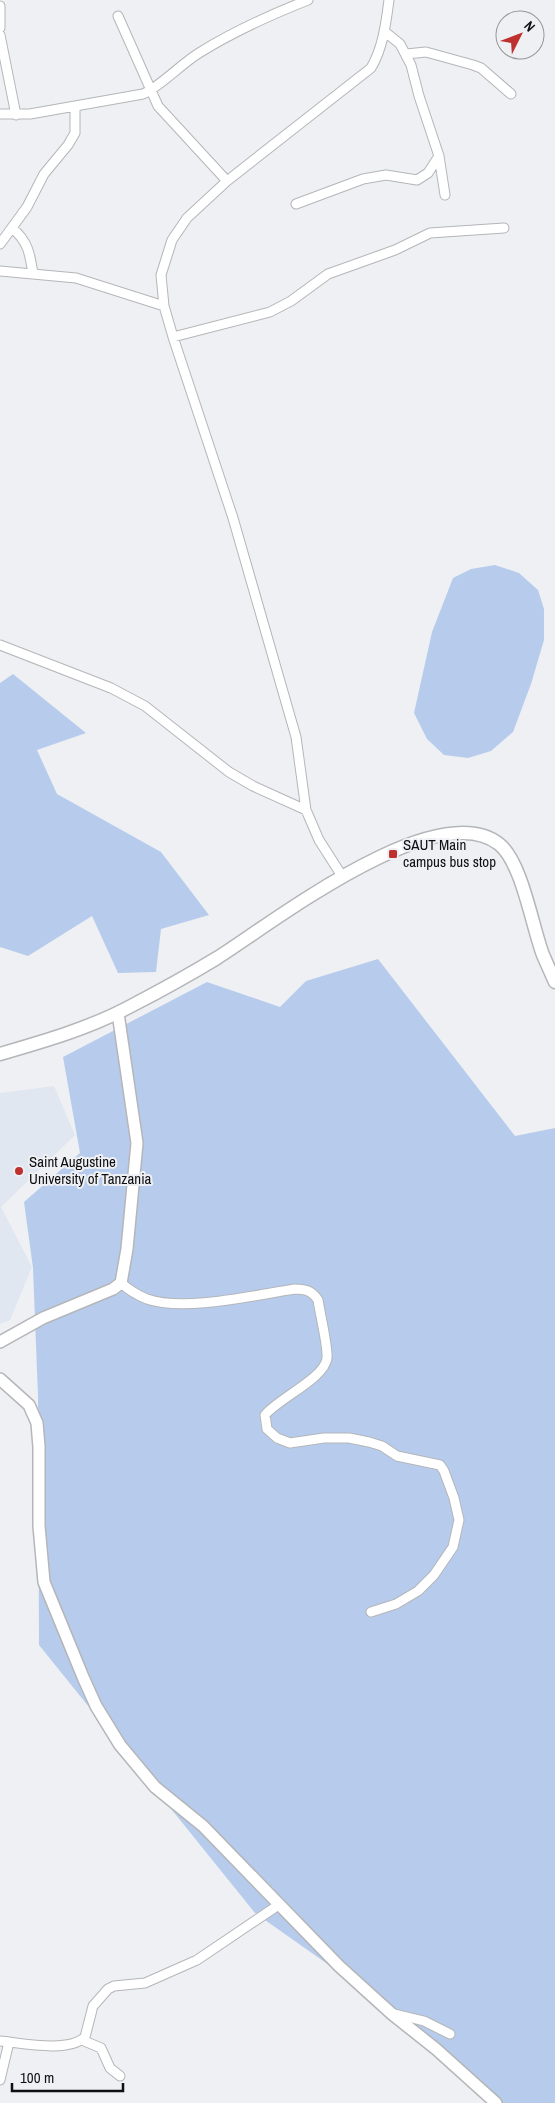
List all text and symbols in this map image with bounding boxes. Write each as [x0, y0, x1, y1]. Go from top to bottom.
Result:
north arrow [495, 10, 545, 60]
text: N [520, 17, 539, 35]
place label: SAUT Main campus bus stop [403, 834, 496, 872]
marker: SAUT Main campus bus stop [387, 848, 399, 860]
place label: Saint Augustine University of Tanzania [29, 1151, 152, 1189]
marker: Saint Augustine University of Tanzania [13, 1165, 25, 1177]
scale bar [12, 2060, 124, 2092]
text: 100 m [20, 2067, 54, 2088]

